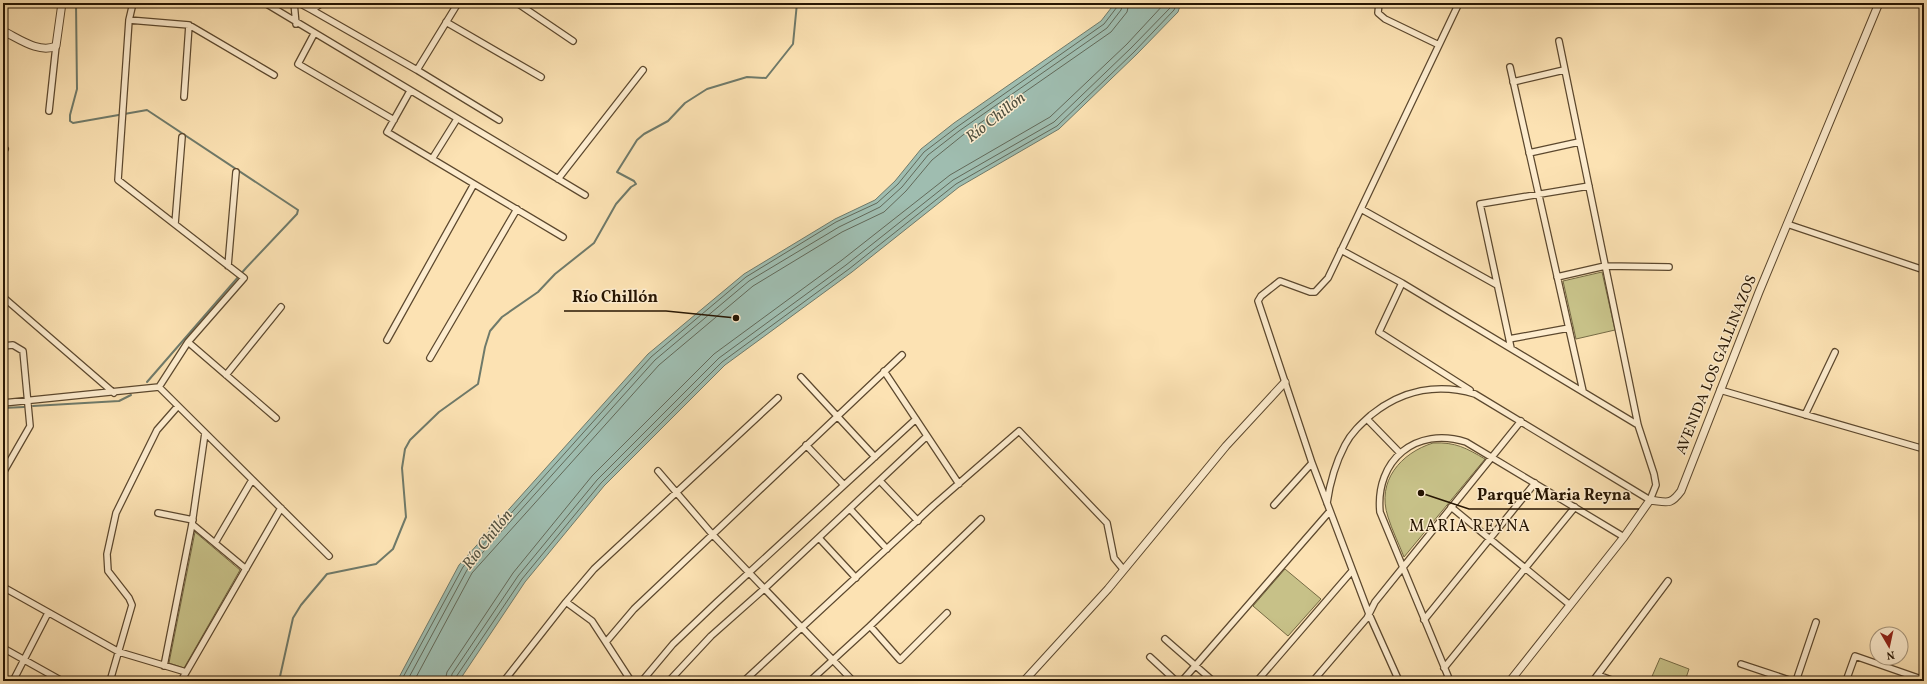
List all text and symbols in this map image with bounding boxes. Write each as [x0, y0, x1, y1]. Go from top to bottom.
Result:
water label: Río Chillón [961, 88, 1031, 148]
street label: AVENIDA LOS GALLINAZOS [1671, 272, 1763, 458]
callout: Río Chillón [564, 283, 666, 311]
text: Río Chillón [572, 287, 658, 309]
callout: Parque Maria Reyna [1469, 481, 1639, 509]
text: Parque Maria Reyna [1477, 485, 1631, 507]
water label: Río Chillón [458, 505, 518, 575]
district label: MARIA REYNA [1409, 516, 1531, 538]
north arrow [1869, 626, 1909, 666]
text: N [1885, 646, 1895, 662]

